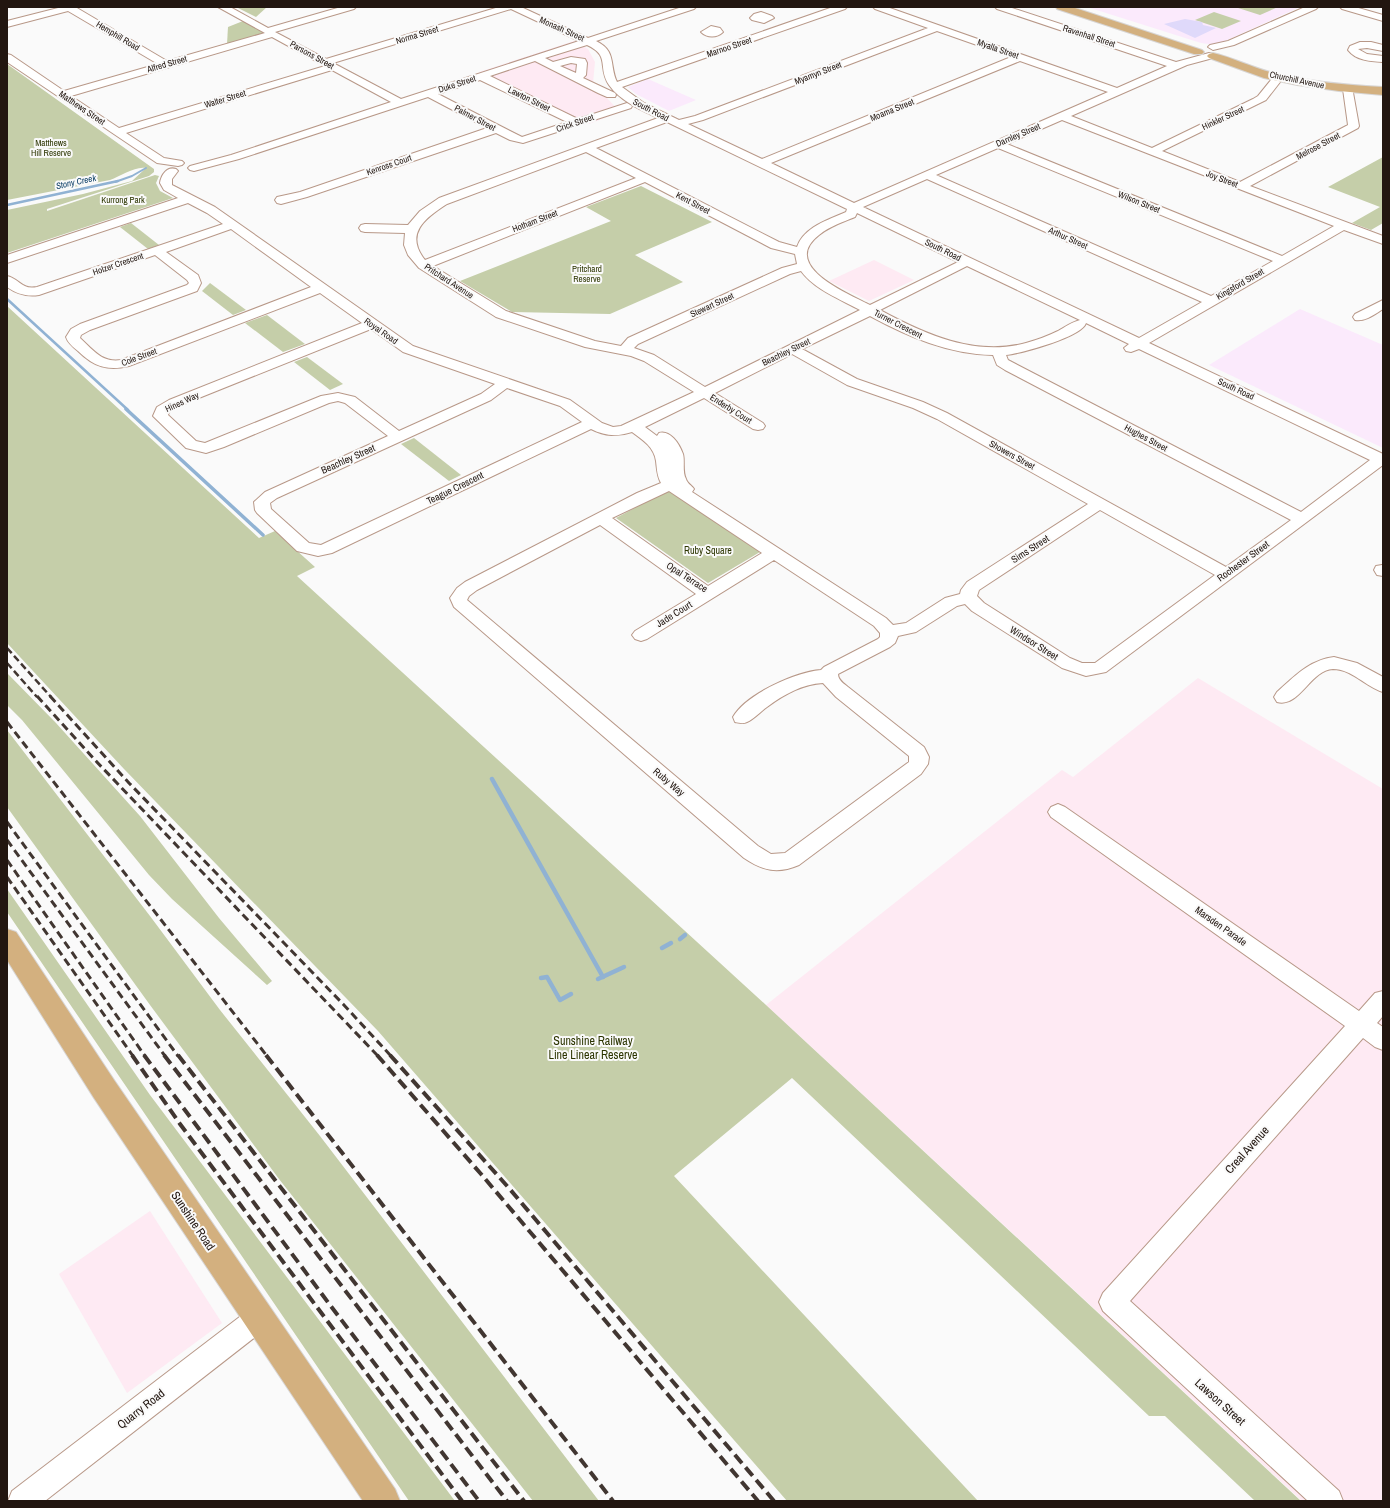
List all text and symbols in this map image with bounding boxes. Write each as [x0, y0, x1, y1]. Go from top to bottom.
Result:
street label: Monash Street [538, 14, 586, 44]
street label: Hemphill Road [94, 18, 142, 54]
street label: Ravenhall Street [1061, 22, 1117, 50]
street label: Norma Street [394, 23, 440, 47]
street label: Marnoo Street [705, 34, 753, 60]
street label: Myalla Street [976, 36, 1020, 62]
street label: Parsons Street [288, 38, 336, 72]
street label: Alfred Street [145, 53, 188, 76]
street label: Myamyn Street [793, 59, 843, 87]
street label: Churchill Avenue [1269, 68, 1325, 92]
street label: Duke Street [437, 72, 477, 96]
street label: Lawton Street [506, 84, 552, 114]
street label: Walter Street [203, 87, 247, 111]
street label: Matthews Street [57, 88, 107, 128]
street label: South Road [631, 96, 671, 124]
street label: Moama Street [868, 96, 916, 124]
street label: Palmer Street [452, 102, 498, 134]
street label: Hinkler Street [1200, 103, 1246, 133]
street label: Crick Street [555, 111, 595, 135]
street label: Darnley Street [994, 120, 1042, 150]
street label: Melrose Street [1294, 129, 1342, 163]
park label: Matthews Hill Reserve [31, 137, 71, 159]
street label: Kenross Court [365, 152, 413, 178]
street label: Joy Street [1204, 167, 1240, 191]
water label: Stony Creek [55, 172, 97, 192]
street label: Wilson Street [1116, 188, 1162, 216]
street label: Kent Street [674, 189, 712, 217]
park label: Kurrong Park [101, 194, 145, 206]
street label: Hotham Street [511, 207, 559, 235]
street label: Arthur Street [1046, 224, 1090, 252]
street label: South Road [923, 236, 963, 264]
street label: Holzer Crescent [91, 250, 145, 278]
street label: Pritchard Avenue [422, 261, 476, 301]
park label: Pritchard Reserve [572, 263, 602, 285]
street label: Kingsford Street [1214, 265, 1266, 303]
street label: Stewart Street [688, 290, 736, 320]
street label: Turner Crescent [872, 307, 924, 341]
street label: Royal Road [362, 315, 400, 347]
street label: Beachley Street [760, 335, 812, 369]
street label: Cole Street [120, 345, 158, 369]
street label: South Road [1216, 375, 1256, 403]
street label: Hines Way [163, 389, 201, 415]
street label: Enderby Court [708, 391, 754, 427]
street label: Hughes Street [1122, 422, 1170, 454]
street label: Showers Street [987, 438, 1037, 472]
street label: Beachley Street [319, 441, 378, 477]
street label: Teague Crescent [424, 468, 486, 507]
street label: Sims Street [1008, 531, 1052, 566]
street label: Rochester Street [1214, 537, 1272, 584]
park label: Ruby Square [684, 544, 732, 557]
street label: Opal Terrace [664, 559, 711, 595]
street label: Jade Court [654, 597, 695, 630]
street label: Windsor Street [1007, 623, 1061, 663]
street label: Ruby Way [650, 765, 688, 800]
street label: Marsden Parade [1192, 903, 1250, 949]
park label: Sunshine Railway Line Linear Reserve [548, 1033, 638, 1063]
street label: Creal Avenue [1221, 1123, 1273, 1177]
street label: Sunshine Road [167, 1188, 219, 1254]
street label: Lawson Street [1191, 1375, 1249, 1429]
street label: Quarry Road [114, 1385, 168, 1433]

